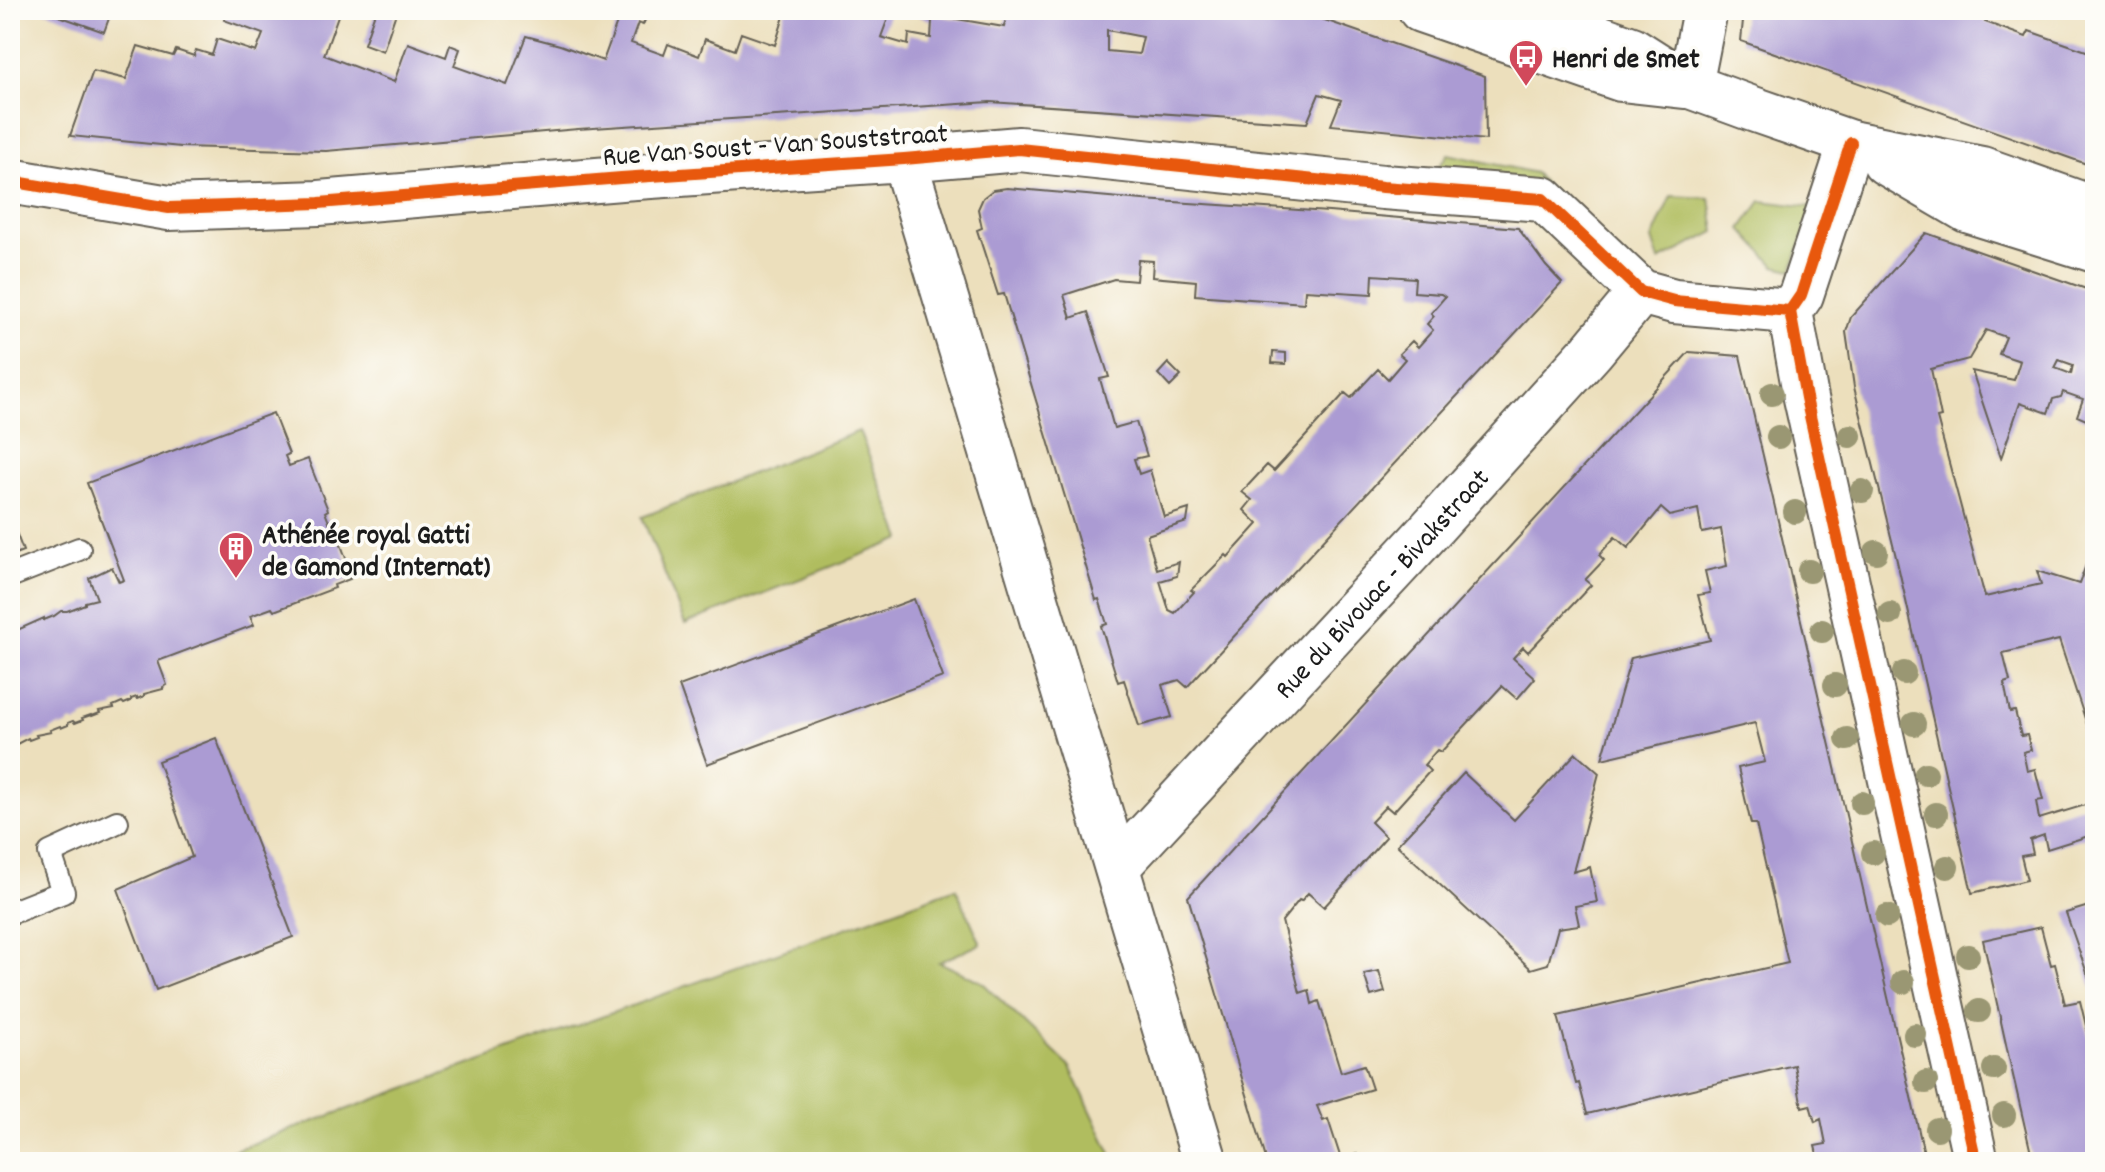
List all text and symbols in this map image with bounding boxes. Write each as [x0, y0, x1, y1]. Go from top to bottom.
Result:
bus stop icon: Henri de Smet [1507, 38, 1545, 88]
place label: Henri de Smet [1552, 42, 1700, 82]
street label: Rue Van Soust - Van Souststraat [601, 116, 949, 180]
street label: Rue du Bivouac - Bivakstraat [1268, 462, 1501, 710]
place label: Athénée royal Gatti de Gamond (Internat) [262, 518, 490, 590]
building icon: Athénée royal Gatti de Gamond (Internat) [217, 530, 255, 580]

